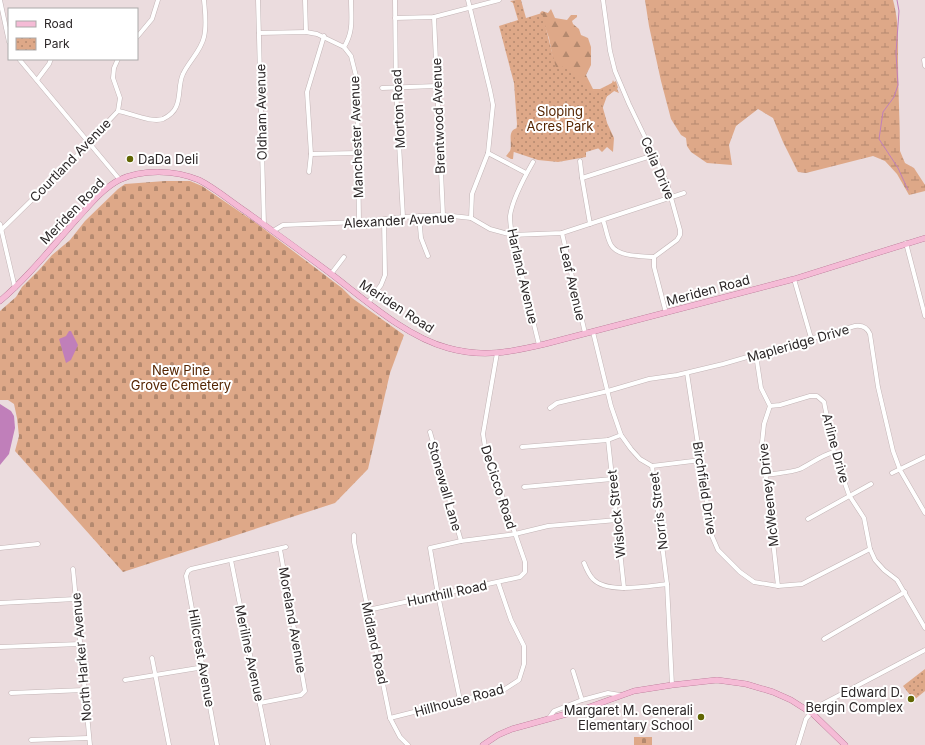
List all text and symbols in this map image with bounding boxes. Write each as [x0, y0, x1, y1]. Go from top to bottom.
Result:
legend [8, 8, 138, 60]
text: Road [44, 16, 73, 31]
text: Park [44, 36, 70, 51]
street label: Brentwood Avenue [428, 58, 448, 174]
street label: Oldham Avenue [252, 63, 270, 161]
street label: Morton Road [388, 69, 408, 149]
street label: Manchester Avenue [346, 76, 366, 198]
park label: Sloping Acres Park [526, 103, 594, 134]
street label: Courtland Avenue [26, 115, 114, 205]
street label: Celia Drive [638, 134, 678, 202]
place label: DaDa Deli [138, 151, 198, 167]
marker: DaDa Deli [125, 154, 135, 164]
street label: Meriden Road [36, 175, 108, 247]
street label: Alexander Avenue [343, 209, 455, 231]
street label: Harland Avenue [504, 227, 542, 325]
street label: Leaf Avenue [557, 244, 589, 322]
street label: Meriden Road [664, 271, 752, 309]
street label: Meriden Road [357, 276, 437, 336]
street label: Mapleridge Drive [745, 321, 851, 365]
park label: New Pine Grove Cemetery [131, 362, 231, 393]
street label: Arline Drive [819, 411, 853, 485]
street label: Stonewall Lane [424, 439, 466, 533]
street label: Birchfield Drive [690, 440, 720, 536]
street label: McWeeney Drive [755, 442, 781, 548]
street label: DeCicco Road [478, 443, 520, 531]
street label: Wislock Street [603, 469, 629, 559]
street label: Norris Street [645, 471, 671, 551]
street label: Moreland Avenue [276, 566, 310, 674]
street label: Hunthill Road [406, 577, 488, 609]
street label: North Harker Avenue [67, 592, 95, 722]
street label: Midland Road [358, 600, 392, 686]
street label: Meriline Avenue [232, 603, 268, 703]
street label: Hillcrest Avenue [186, 608, 218, 708]
street label: Hillhouse Road [413, 680, 505, 720]
place label: Edward D. Bergin Complex [806, 684, 903, 715]
marker: Edward D. Bergin Complex [906, 694, 916, 704]
place label: Margaret M. Generali Elementary School [564, 702, 693, 733]
marker: Margaret M. Generali Elementary School [696, 712, 706, 722]

